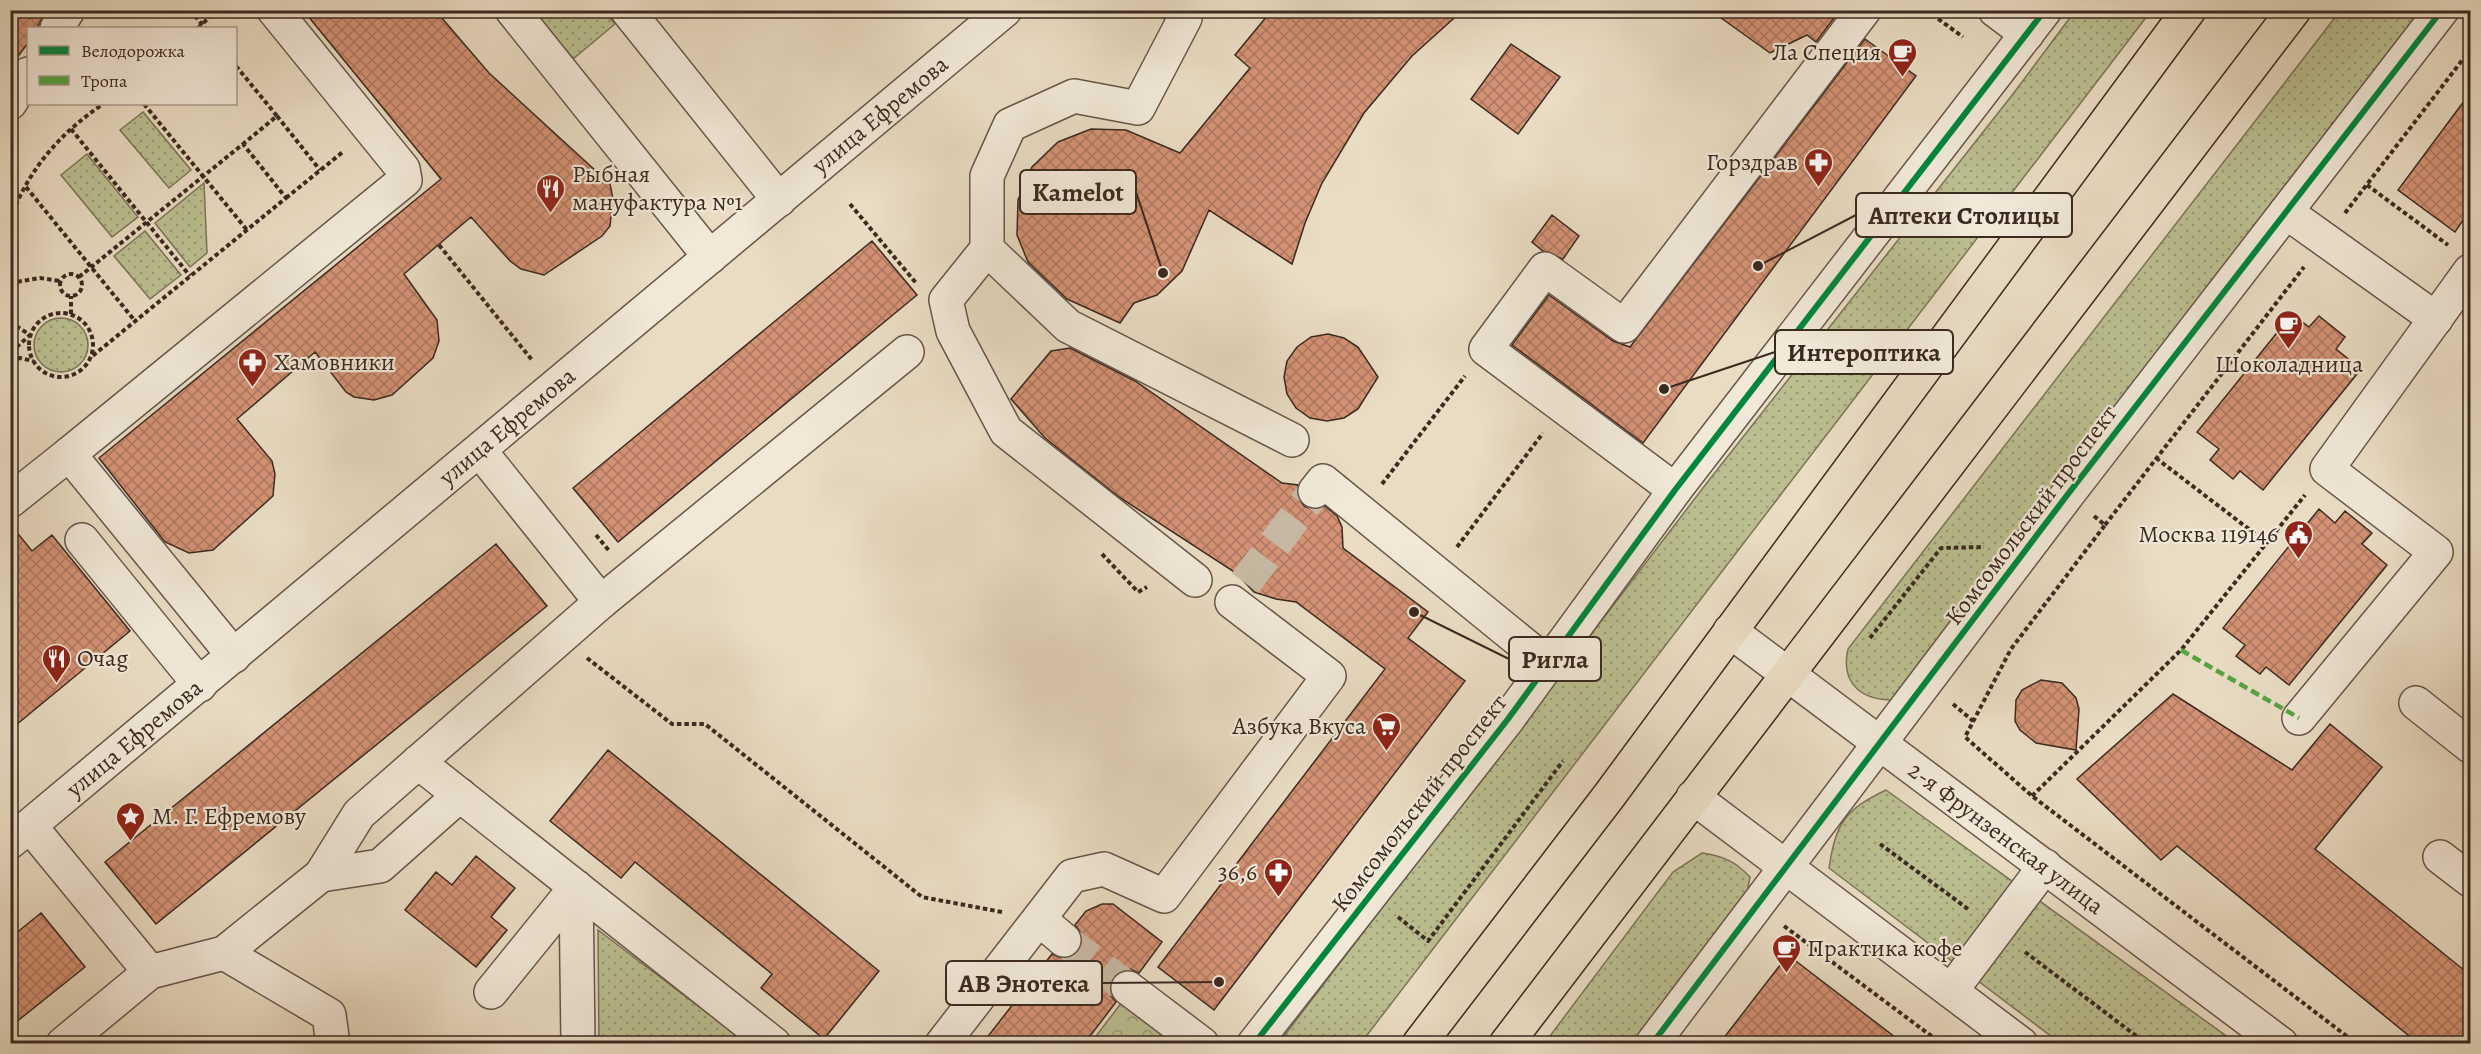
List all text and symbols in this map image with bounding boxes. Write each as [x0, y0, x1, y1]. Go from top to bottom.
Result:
legend [27, 27, 237, 105]
place label: Ла Специя [1772, 36, 1881, 68]
cafe icon: Ла Специя [1886, 36, 1918, 78]
text: Велодорожка [81, 39, 186, 63]
street label: улица Ефремова [804, 48, 955, 182]
text: Тропа [81, 69, 128, 93]
place label: Горздрав [1706, 146, 1798, 178]
pharmacy icon: Горздрав [1803, 146, 1835, 188]
place label: Рыбная мануфактура №1 [572, 158, 743, 218]
callout: Kamelot [1020, 170, 1136, 214]
restaurant icon: Рыбная мануфактура №1 [535, 172, 567, 214]
text: Kamelot [1032, 175, 1124, 210]
callout: Аптеки Столицы [1856, 193, 2072, 237]
text: Аптеки Столицы [1867, 198, 2060, 233]
cafe icon: Шоколадница [2273, 308, 2305, 350]
callout: Интероптика [1775, 330, 1953, 374]
text: Интероптика [1787, 335, 1942, 370]
pharmacy icon: Хамовники [237, 346, 269, 388]
place label: Хамовники [274, 346, 395, 378]
place label: Шоколадница [2215, 348, 2363, 380]
street label: улица Ефремова [431, 360, 582, 493]
street label: Комсомольский проспект [1938, 398, 2125, 632]
place label: Москва 119146 [2138, 518, 2278, 550]
public building icon: Москва 119146 [2283, 518, 2315, 560]
callout: Ригла [1509, 637, 1601, 681]
restaurant icon: Очаg [40, 642, 72, 684]
place label: Очаg [77, 642, 128, 674]
text: Ригла [1521, 642, 1589, 677]
street label: улица Ефремова [59, 672, 209, 805]
street label: Комсомольский проспект [1324, 687, 1514, 918]
place label: Азбука Вкуса [1232, 710, 1366, 742]
supermarket icon: Азбука Вкуса [1371, 710, 1403, 752]
street label: 2-я Фрунзенская улица [1902, 754, 2110, 922]
place icon: М. Г. Ефремову [115, 800, 147, 842]
place label: М. Г. Ефремову [152, 800, 306, 832]
place label: 36,6 [1218, 856, 1257, 888]
pharmacy icon: 36,6 [1262, 856, 1294, 898]
cafe icon: Практика кофе [1770, 932, 1802, 974]
place label: Практика кофе [1807, 932, 1962, 964]
callout: АВ Энотека [946, 961, 1102, 1005]
text: АВ Энотека [957, 966, 1090, 1001]

